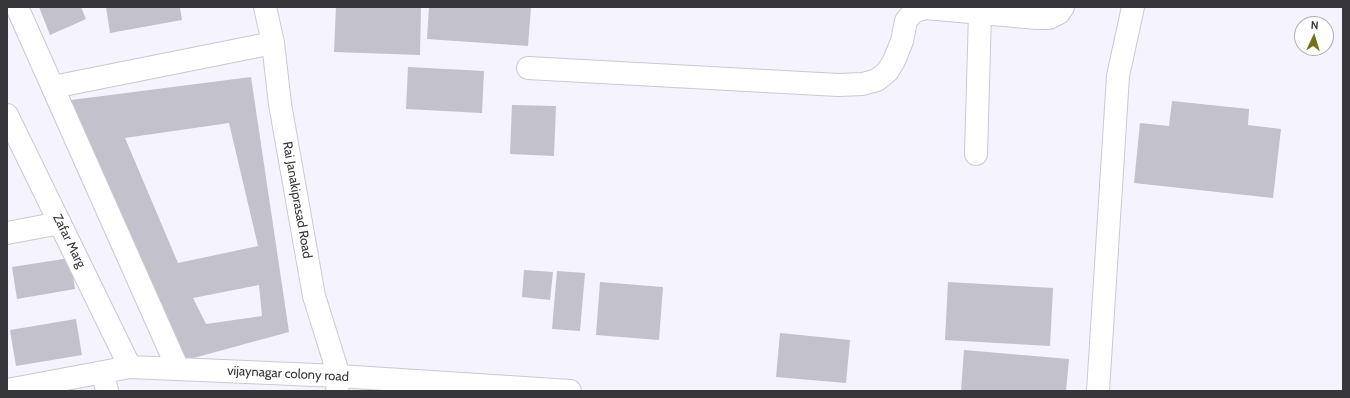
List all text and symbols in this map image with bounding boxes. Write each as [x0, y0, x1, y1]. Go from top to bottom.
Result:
north arrow [1294, 16, 1334, 56]
text: N [1310, 18, 1319, 32]
street label: Rai Janakiprasad Road [279, 140, 315, 260]
street label: Zafar Marg [49, 212, 89, 270]
street label: vijaynagar colony road [227, 363, 349, 385]

